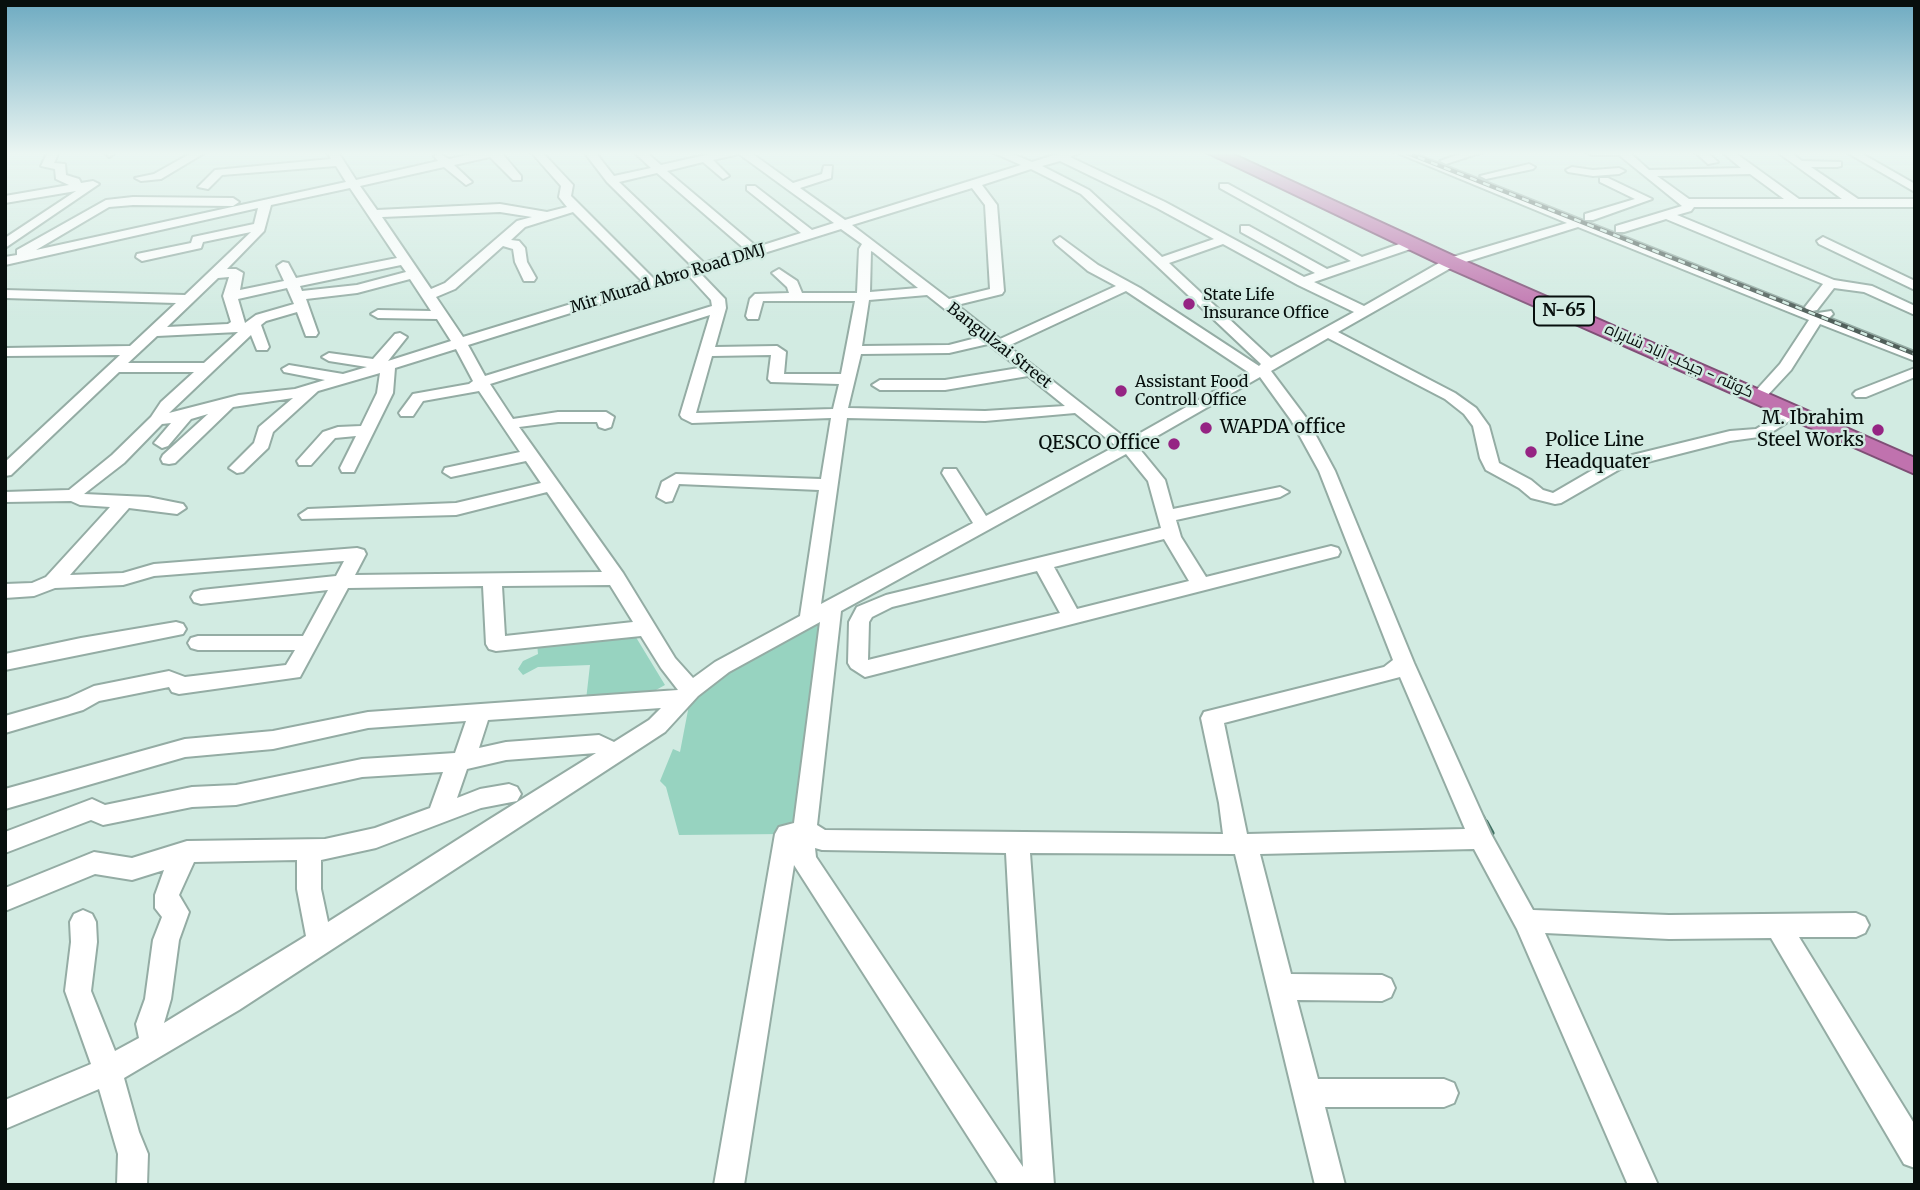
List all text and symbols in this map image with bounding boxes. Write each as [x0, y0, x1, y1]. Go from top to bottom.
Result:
street label: Mir Murad Abro Road DMJ [568, 240, 768, 318]
place label: State Life Insurance Office [1203, 285, 1329, 323]
marker: State Life Insurance Office [1181, 296, 1197, 312]
road number: N-65 [1534, 296, 1594, 326]
street label: Bangulzai Street [943, 299, 1055, 393]
street label: کوئٹہ - جیکب آباد شاہراہ [1602, 320, 1756, 402]
place label: Assistant Food Controll Office [1135, 372, 1248, 410]
marker: Assistant Food Controll Office [1113, 383, 1129, 399]
place label: M. Ibrahim Steel Works [1757, 408, 1864, 452]
place label: WAPDA office [1220, 417, 1345, 439]
marker: WAPDA office [1198, 420, 1214, 436]
marker: M. Ibrahim Steel Works [1870, 422, 1886, 438]
place label: Police Line Headquater [1545, 430, 1650, 474]
place label: QESCO Office [1039, 433, 1160, 455]
marker: QESCO Office [1166, 436, 1182, 452]
marker: Police Line Headquater [1523, 444, 1539, 460]

